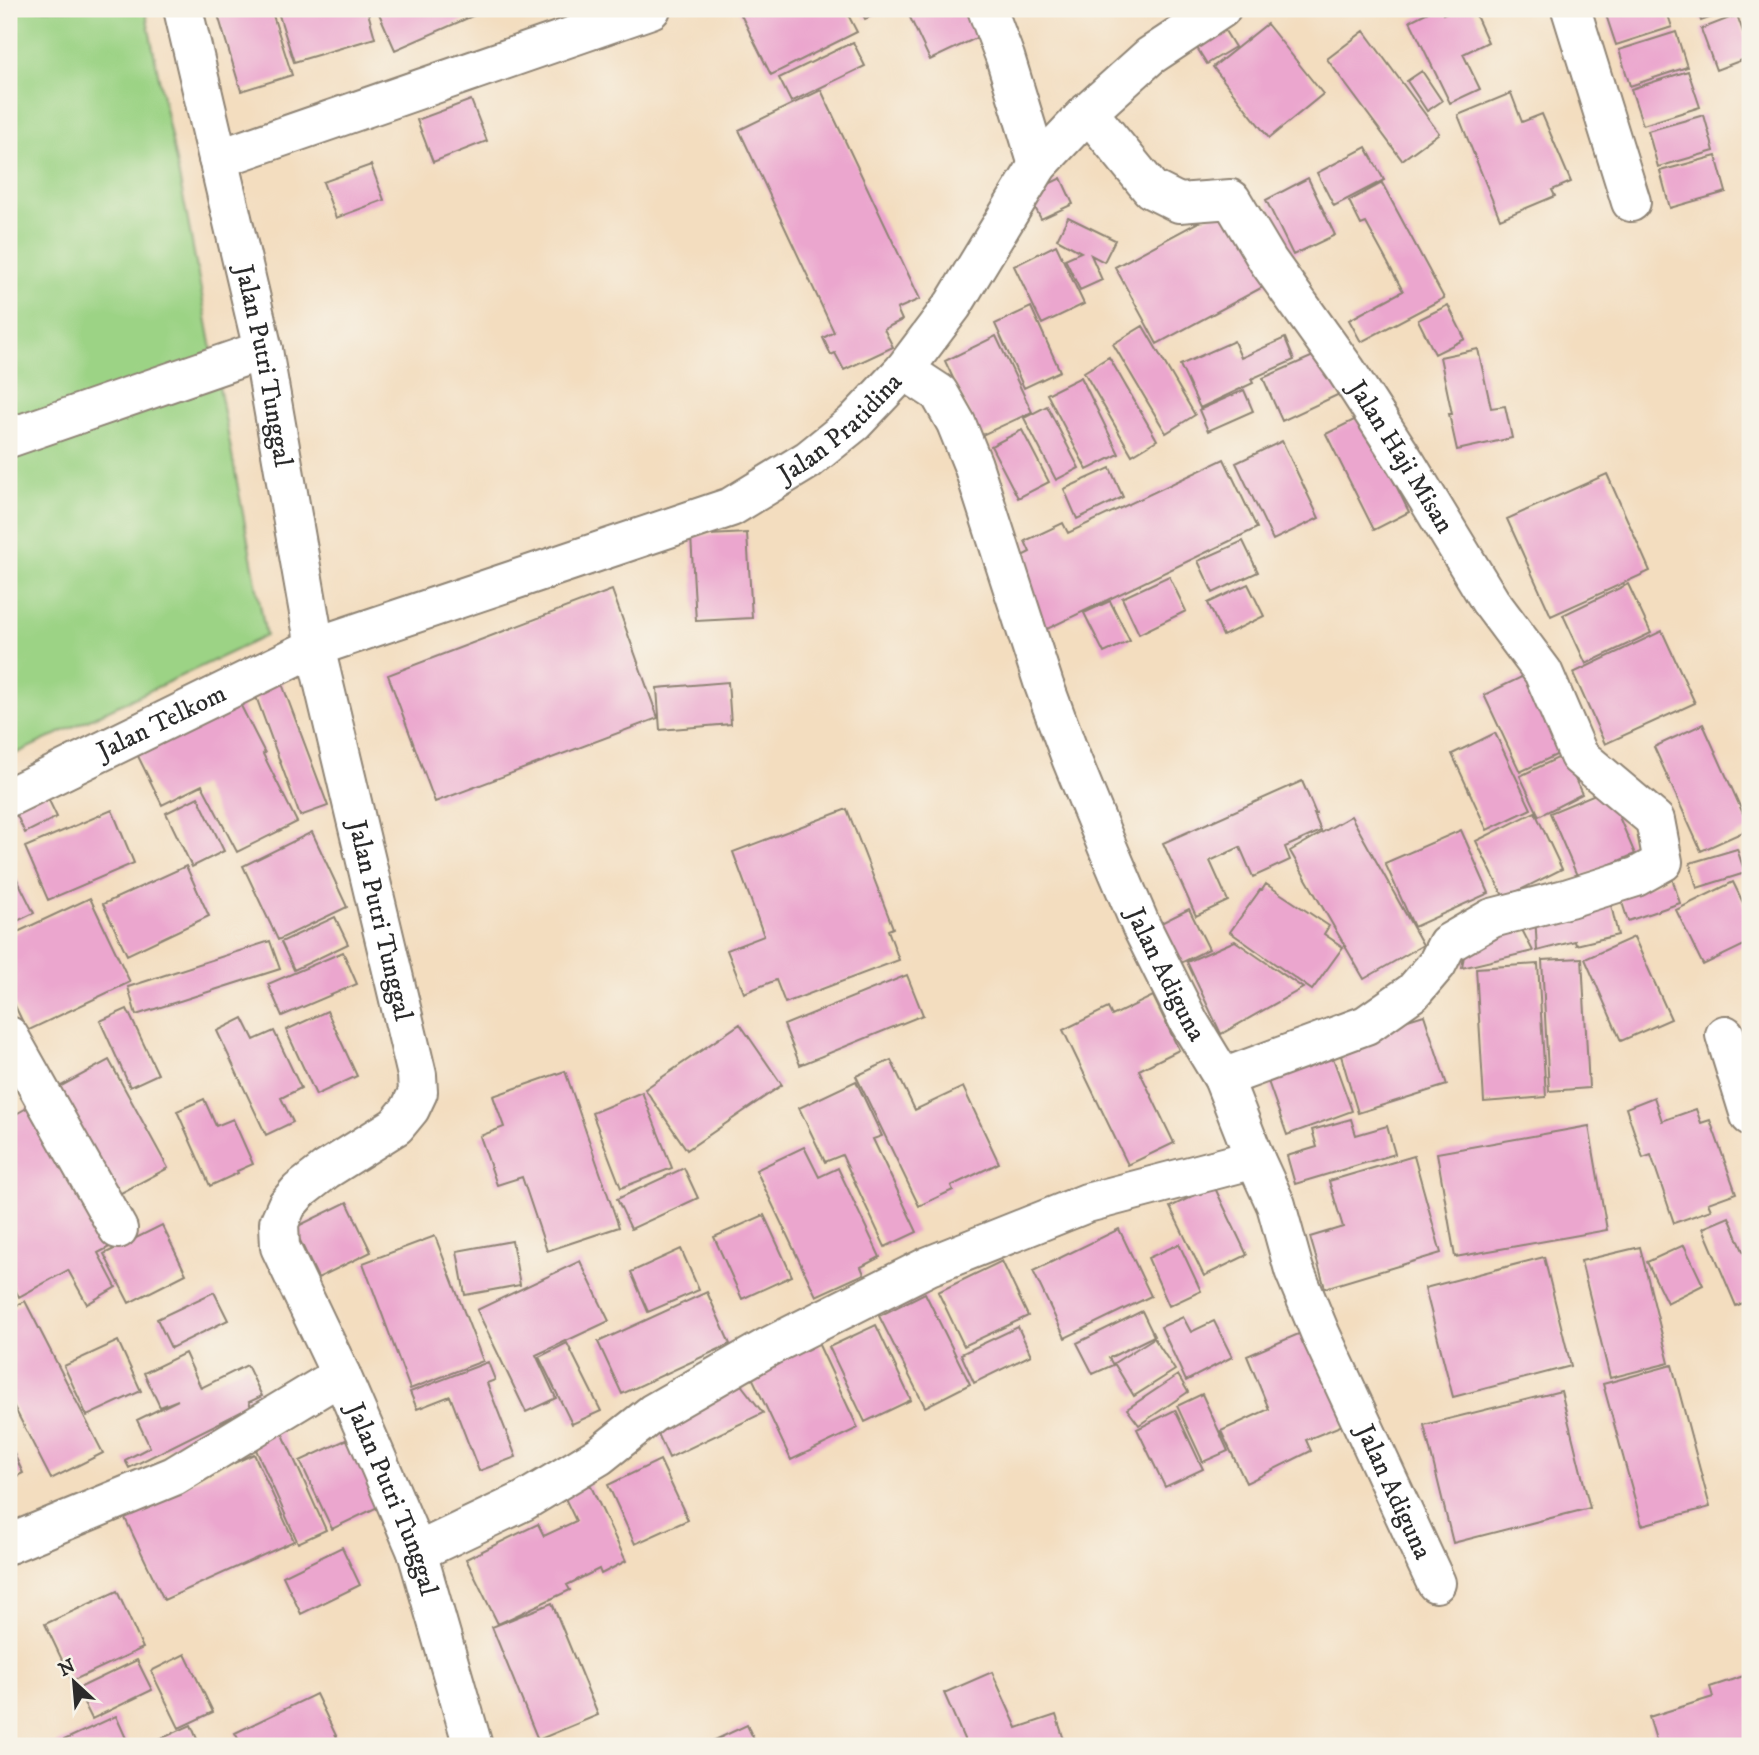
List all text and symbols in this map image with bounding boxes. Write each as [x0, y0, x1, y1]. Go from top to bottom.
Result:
street label: Jalan Putri Tunggal [227, 260, 300, 470]
street label: Jalan Pratidina [770, 366, 909, 492]
street label: Jalan Haji Misan [1340, 373, 1461, 540]
street label: Jalan Telkom [90, 677, 232, 769]
street label: Jalan Putri Tunggal [340, 815, 420, 1024]
street label: Jalan Adiguna [1118, 901, 1213, 1047]
street label: Jalan Putri Tunggal [338, 1396, 445, 1599]
street label: Jalan Adiguna [1347, 1417, 1439, 1565]
north arrow [38, 1646, 108, 1716]
text: N [55, 1654, 80, 1682]

